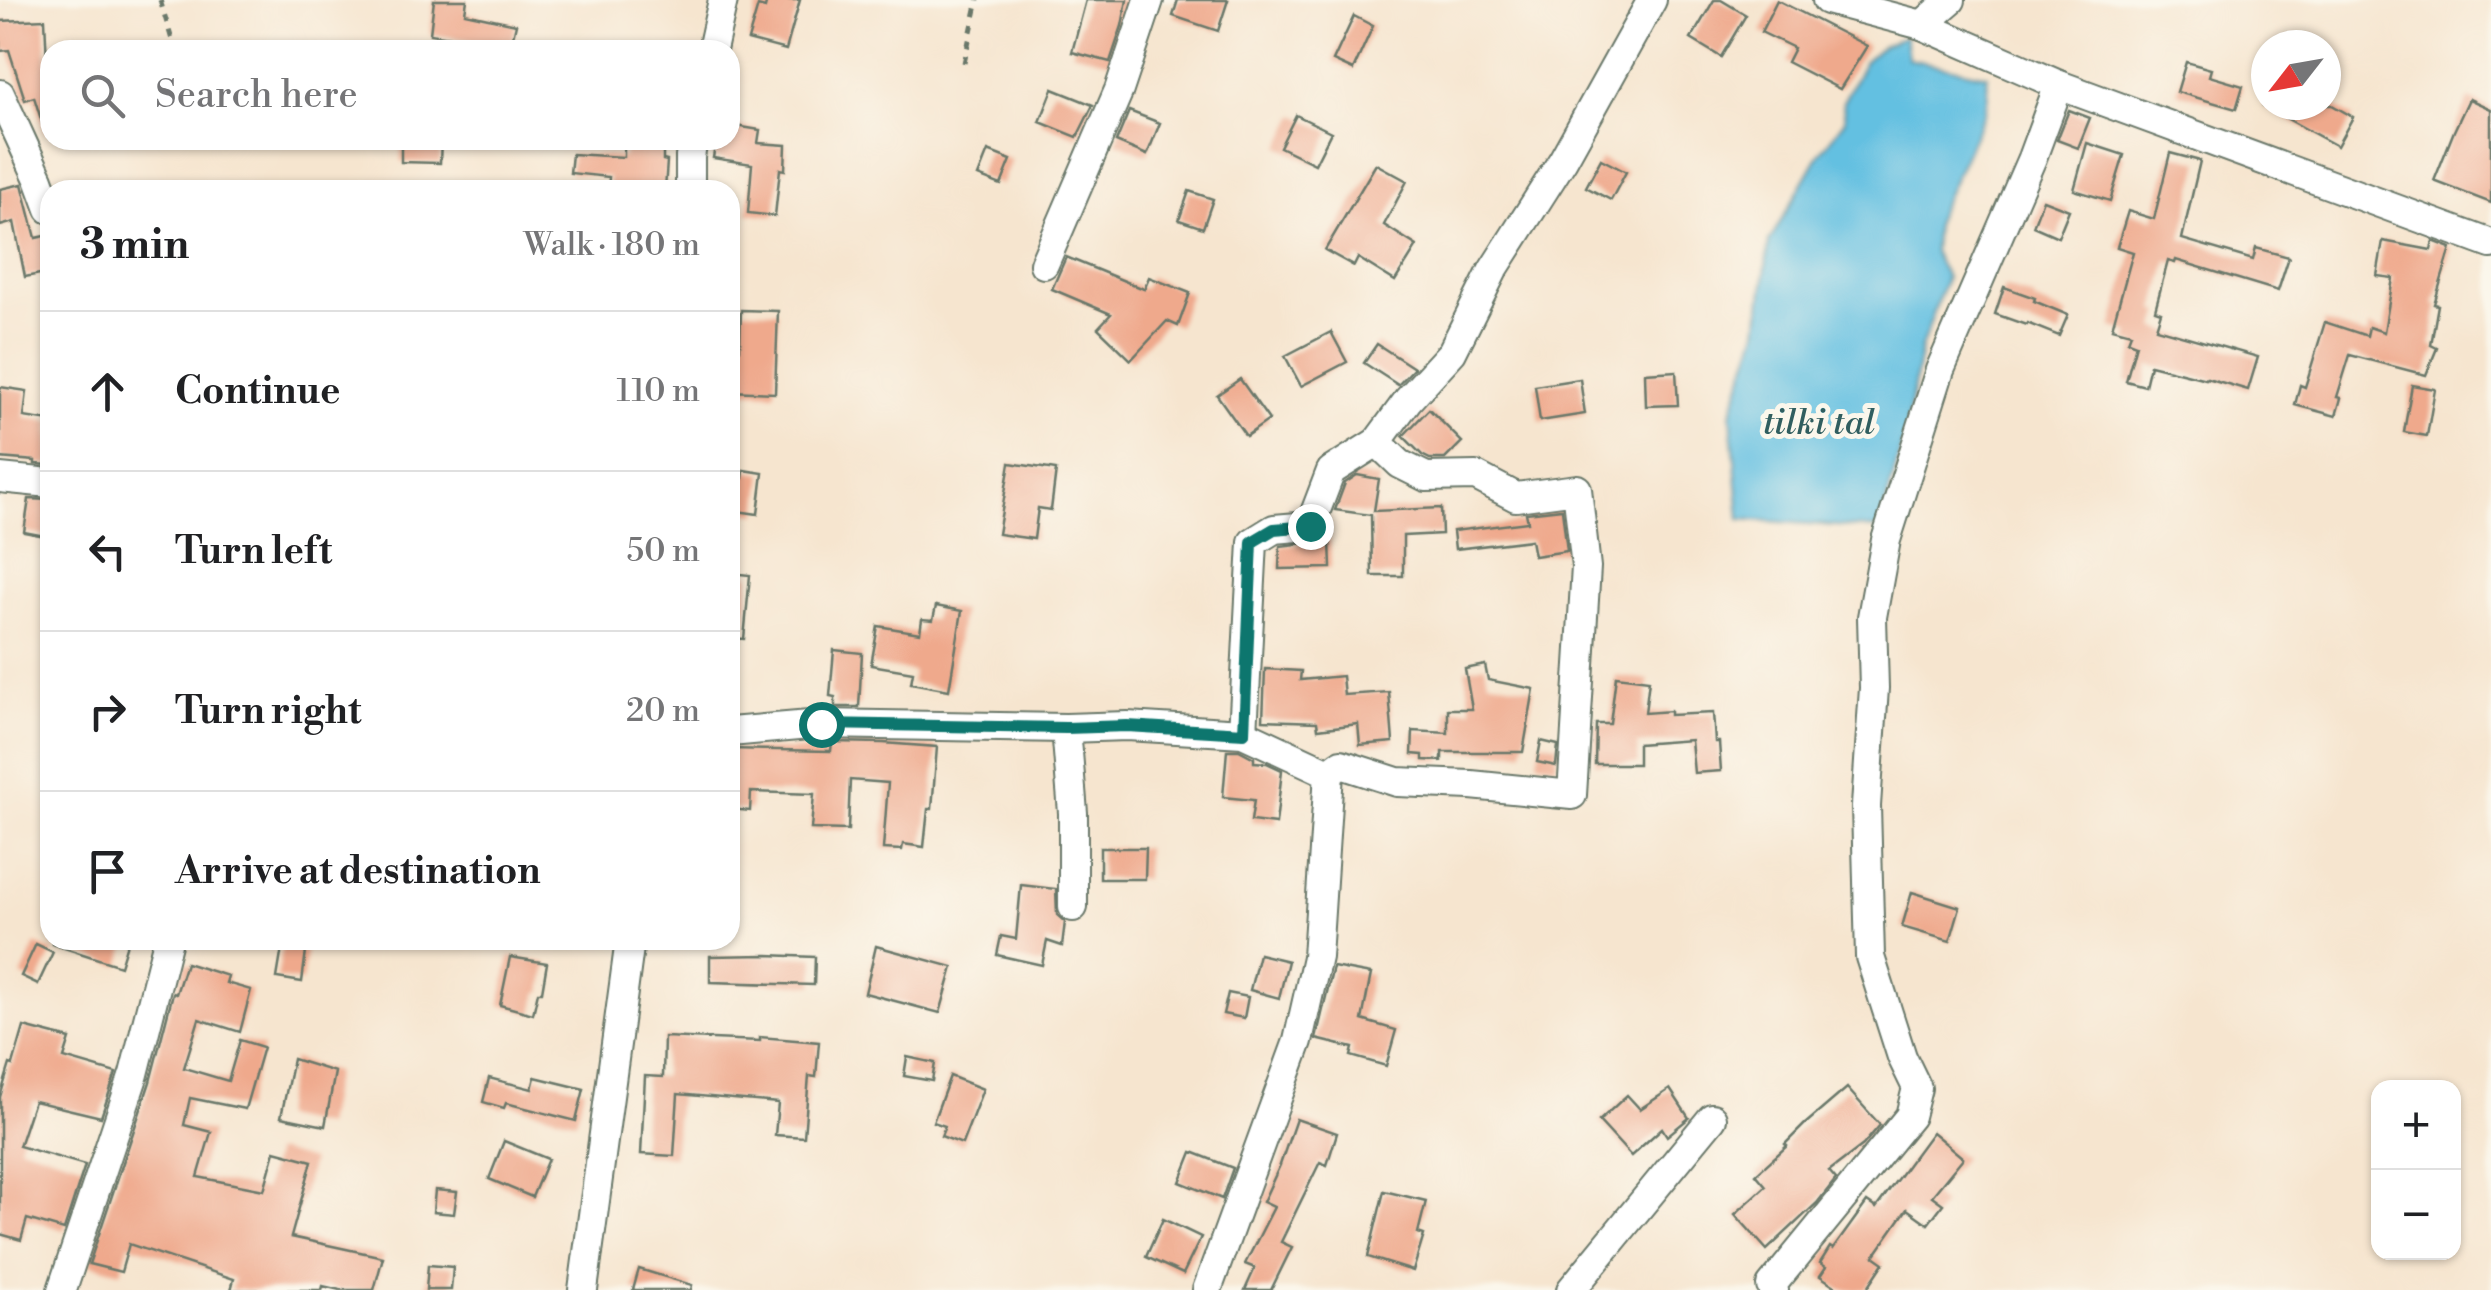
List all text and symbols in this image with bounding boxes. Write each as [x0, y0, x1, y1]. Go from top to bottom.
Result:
north arrow [2251, 30, 2341, 120]
search box [40, 40, 740, 150]
icon: search [75, 68, 130, 123]
text: Search here [155, 72, 358, 119]
text: 3 min [80, 219, 189, 272]
text: Walk · 180 m [524, 225, 700, 265]
icon: ahead [80, 364, 135, 419]
text: Continue [175, 368, 340, 415]
text: 110 m [617, 371, 700, 411]
water label: tilki tal [1763, 402, 1875, 445]
route end [1288, 504, 1334, 550]
icon: left [80, 524, 135, 579]
text: Turn left [175, 528, 332, 575]
text: 50 m [627, 531, 700, 571]
icon: right [80, 684, 135, 739]
text: Turn right [175, 688, 361, 735]
text: 20 m [626, 691, 700, 731]
route start [799, 702, 845, 748]
icon: arrive [80, 844, 135, 899]
text: Arrive at destination [175, 848, 541, 895]
map controls [2371, 1080, 2461, 1260]
button: + [2371, 1080, 2461, 1170]
button: − [2371, 1170, 2461, 1260]

